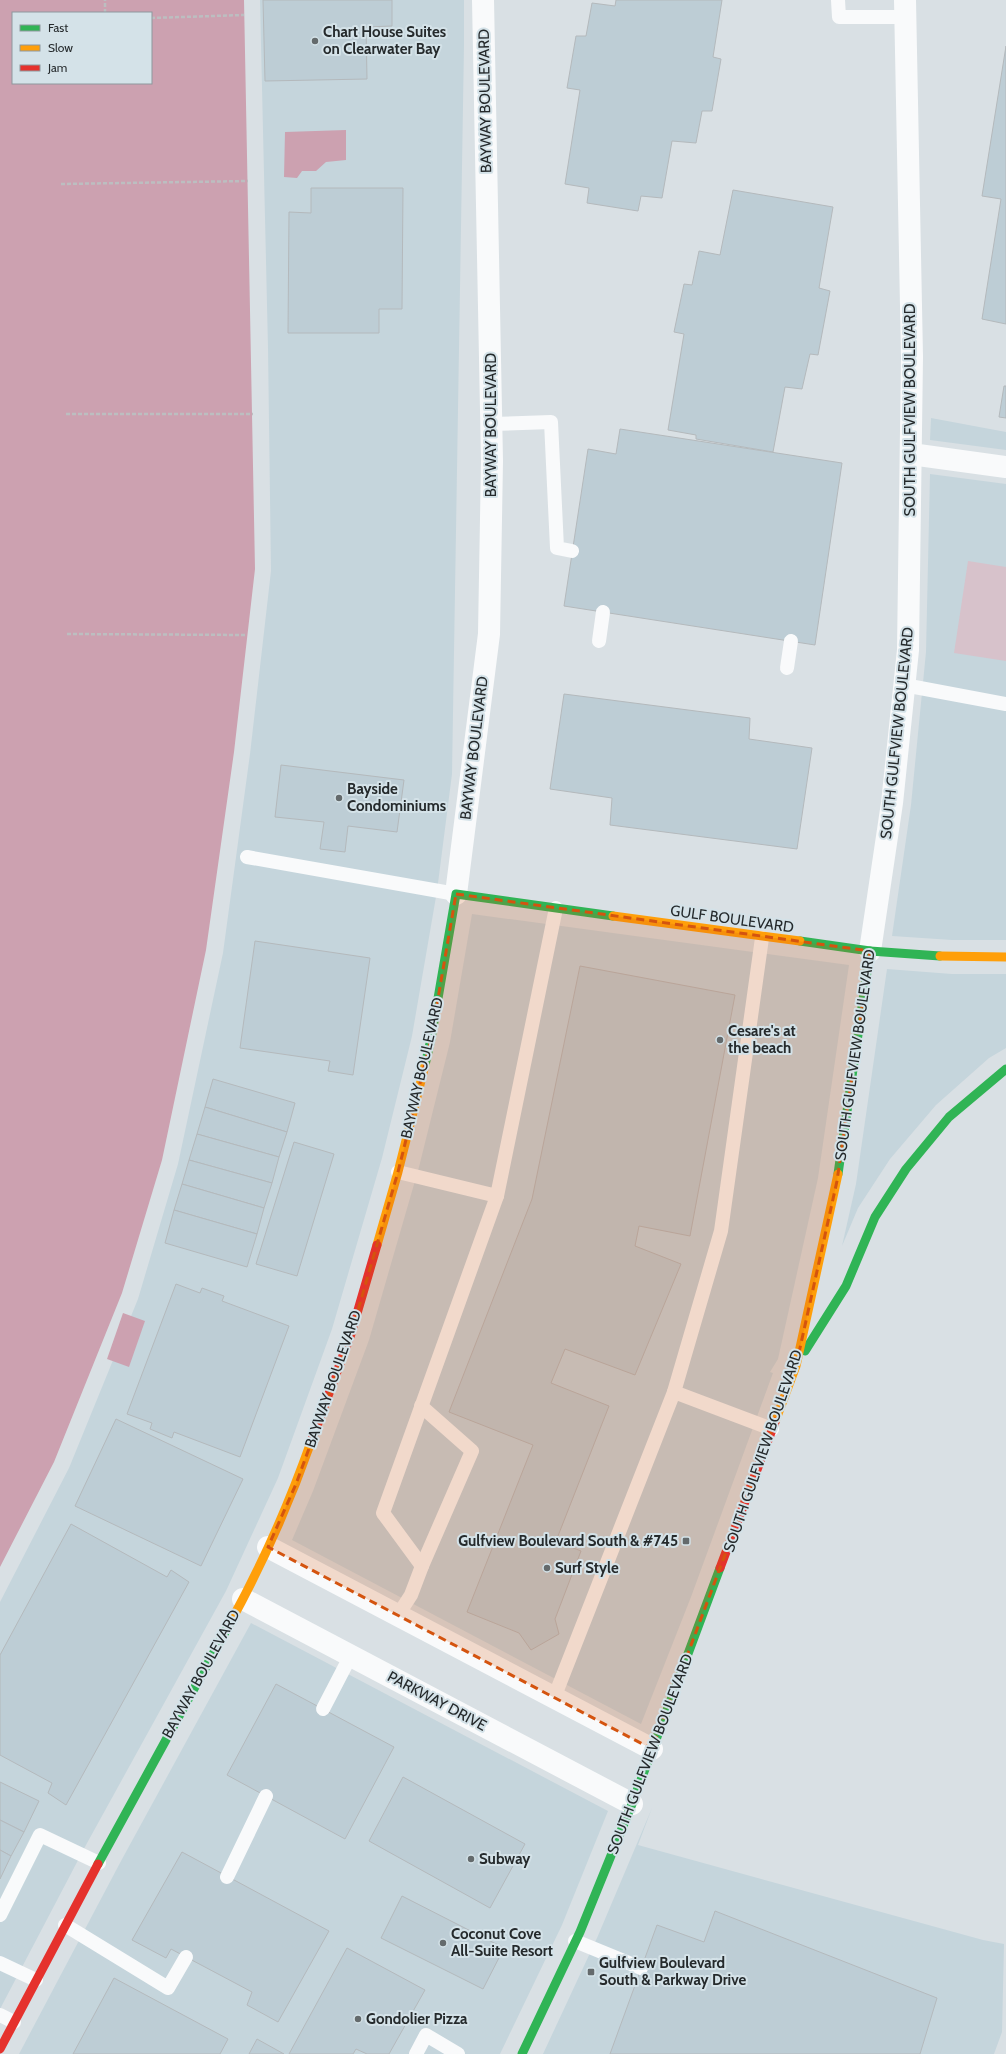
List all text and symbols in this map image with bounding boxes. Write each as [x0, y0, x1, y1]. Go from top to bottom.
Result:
legend [12, 12, 152, 84]
text: Fast [48, 20, 68, 35]
place label: Chart House Suites on Clearwater Bay [323, 23, 446, 58]
street label: BAYWAY BOULEVARD [475, 29, 495, 173]
marker: Chart House Suites on Clearwater Bay [310, 36, 320, 46]
text: Slow [48, 40, 73, 55]
text: Jam [47, 60, 67, 75]
street label: SOUTH GULFVIEW BOULEVARD [901, 303, 919, 517]
street label: BAYWAY BOULEVARD [482, 353, 500, 497]
street label: SOUTH GULFVIEW BOULEVARD [877, 626, 917, 840]
street label: BAYWAY BOULEVARD [456, 675, 492, 821]
place label: Bayside Condominiums [347, 780, 446, 815]
marker: Bayside Condominiums [334, 793, 344, 803]
street label: GULF BOULEVARD [669, 901, 795, 937]
street label: SOUTH GULFVIEW BOULEVARD [831, 948, 879, 1162]
street label: BAYWAY BOULEVARD [397, 996, 447, 1140]
place label: Cesare's at the beach [728, 1022, 796, 1057]
marker: Cesare's at the beach [715, 1035, 725, 1045]
street label: BAYWAY BOULEVARD [301, 1308, 365, 1450]
street label: SOUTH GULFVIEW BOULEVARD [720, 1347, 806, 1555]
place label: Gulfview Boulevard South & #745 [458, 1532, 678, 1550]
marker: Gulfview Boulevard South & #745 [681, 1536, 691, 1546]
place label: Surf Style [555, 1559, 619, 1577]
marker: Surf Style [542, 1563, 552, 1573]
street label: BAYWAY BOULEVARD [158, 1606, 244, 1741]
street label: SOUTH GULFVIEW BOULEVARD [603, 1651, 697, 1857]
street label: PARKWAY DRIVE [384, 1667, 490, 1735]
place label: Subway [479, 1850, 531, 1868]
marker: Subway [466, 1854, 476, 1864]
place label: Coconut Cove All-Suite Resort [451, 1925, 553, 1960]
marker: Coconut Cove All-Suite Resort [438, 1938, 448, 1948]
place label: Gulfview Boulevard South & Parkway Drive [599, 1954, 746, 1989]
marker: Gulfview Boulevard South & Parkway Drive [586, 1967, 596, 1977]
place label: Gondolier Pizza [366, 2010, 468, 2028]
marker: Gondolier Pizza [353, 2014, 363, 2024]

